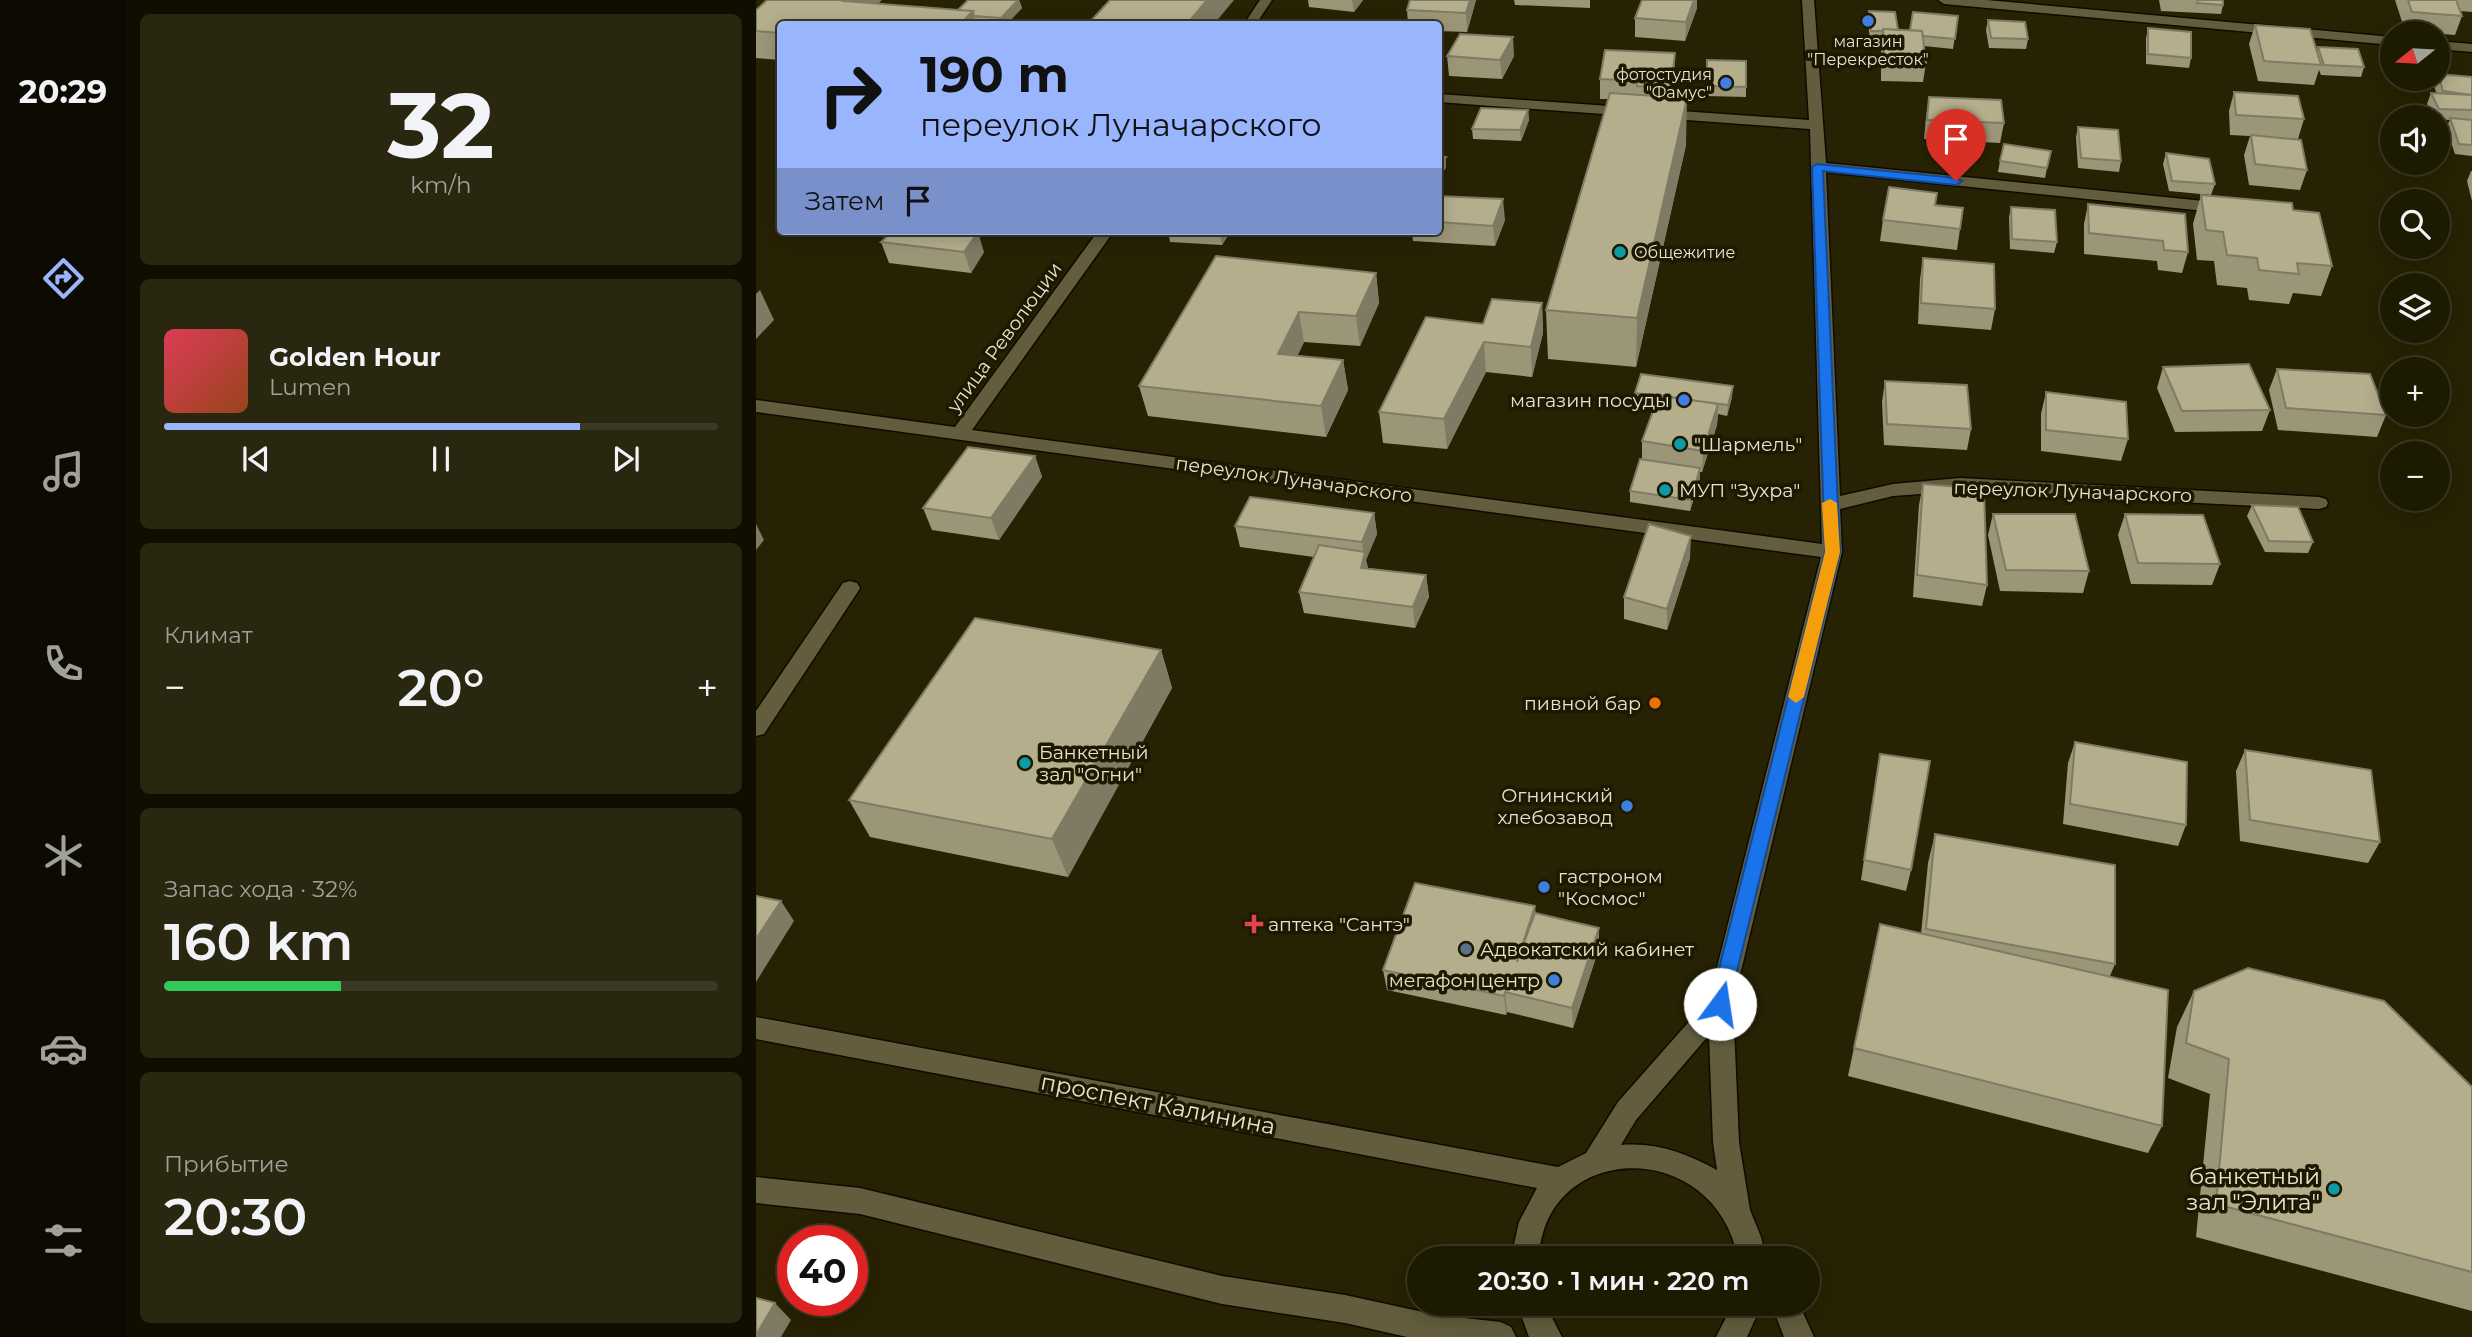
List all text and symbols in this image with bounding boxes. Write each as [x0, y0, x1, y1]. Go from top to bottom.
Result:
marker: магазин "Перекресток" [1860, 13, 1876, 29]
north arrow [2380, 21, 2450, 91]
map controls [2380, 21, 2450, 511]
place label: магазин "Перекресток" [1807, 32, 1929, 69]
text: 190 m [920, 45, 1069, 104]
icon: right [805, 49, 896, 140]
place label: фотостудия "Фамус" [1616, 65, 1712, 102]
text: 32 [387, 70, 495, 181]
text: 20:29 [19, 72, 107, 111]
marker: фотостудия "Фамус" [1718, 75, 1734, 91]
text: переулок Луначарского [920, 105, 1322, 144]
button: sound [2380, 105, 2450, 175]
pin [1926, 109, 1986, 181]
icon: arrive [1937, 120, 1975, 158]
text: km/h [410, 171, 472, 199]
icon: arrive [899, 182, 937, 220]
text: Затем [805, 185, 885, 217]
button: search [2380, 189, 2450, 259]
place label: Общежитие [1634, 243, 1735, 262]
marker: Общежитие [1612, 244, 1628, 260]
icon: directions [39, 254, 88, 303]
street label: улица Революции [941, 258, 1067, 418]
button: layers [2380, 273, 2450, 343]
text: Golden Hour [269, 341, 441, 373]
button: + [2380, 357, 2450, 427]
text: Lumen [269, 373, 352, 401]
place label: магазин посуды [1510, 389, 1670, 412]
marker: магазин посуды [1676, 392, 1692, 408]
place label: "Шармель" [1694, 433, 1802, 456]
marker: "Шармель" [1672, 436, 1688, 452]
icon: previous [237, 440, 275, 478]
icon: pause [422, 440, 460, 478]
icon: next [607, 440, 645, 478]
button: − [2380, 441, 2450, 511]
icon: music [39, 447, 88, 496]
street label: переулок Луначарского [1174, 452, 1414, 507]
street label: переулок Луначарского [1953, 476, 2193, 507]
place label: МУП "Зухра" [1679, 479, 1800, 502]
marker: МУП "Зухра" [1657, 482, 1673, 498]
text: Климат [164, 621, 253, 649]
icon: phone [39, 639, 88, 688]
text: 20° [397, 656, 485, 719]
text: − [164, 664, 186, 711]
text: + [696, 664, 718, 711]
place label: пивной бар [1524, 692, 1641, 715]
marker: пивной бар [1647, 695, 1663, 711]
place label: Банкетный зал "Огни" [1039, 741, 1149, 786]
marker: Банкетный зал "Огни" [1017, 755, 1033, 771]
place label: Огнинский хлебозавод [1497, 784, 1613, 829]
marker: Огнинский хлебозавод [1619, 798, 1635, 814]
icon: climate [39, 831, 88, 880]
place label: гастроном "Космос" [1558, 865, 1663, 910]
text: Запас хода · 32% [164, 875, 357, 903]
marker: гастроном "Космос" [1536, 879, 1552, 895]
text: 160 km [164, 910, 353, 973]
place label: аптека "Сантэ" [1268, 913, 1410, 936]
marker: аптека "Сантэ" [1246, 916, 1262, 932]
place label: Адвокатский кабинет [1480, 938, 1694, 961]
marker: Адвокатский кабинет [1458, 941, 1474, 957]
position arrow [1683, 967, 1757, 1041]
place label: мегафон центр [1389, 969, 1540, 992]
marker: мегафон центр [1546, 972, 1562, 988]
icon: car [39, 1024, 88, 1073]
street label: проспект Калинина [1038, 1068, 1278, 1140]
text: Прибытие [164, 1150, 289, 1178]
place label: банкетный зал "Элита" [2186, 1162, 2320, 1216]
marker: банкетный зал "Элита" [2326, 1181, 2342, 1197]
text: 20:30 [164, 1185, 307, 1248]
icon: filters [39, 1216, 88, 1265]
speed limit sign: 40 [777, 1225, 868, 1316]
text: 20:30 · 1 мин · 220 m [1478, 1265, 1749, 1297]

